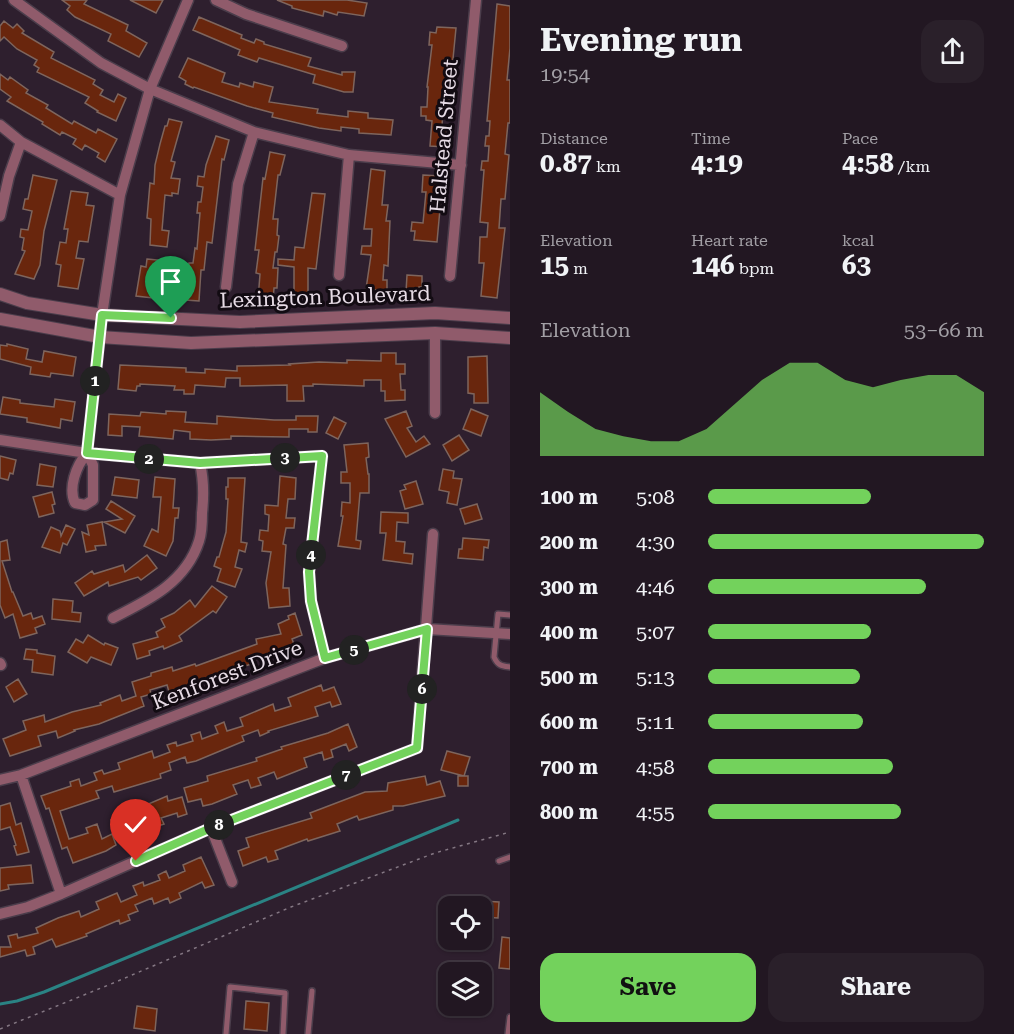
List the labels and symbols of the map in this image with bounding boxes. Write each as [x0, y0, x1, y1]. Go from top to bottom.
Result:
street label: Halstead Street [425, 58, 463, 214]
pin [145, 256, 196, 318]
street label: Lexington Boulevard [219, 281, 432, 313]
pin: 1 [80, 366, 110, 396]
pin: 3 [270, 443, 300, 473]
pin: 2 [134, 444, 164, 474]
pin: 4 [296, 540, 326, 570]
street label: Kenforest Drive [149, 635, 305, 715]
pin: 5 [339, 635, 369, 665]
pin: 6 [407, 674, 437, 704]
pin: 7 [331, 760, 361, 790]
pin [110, 799, 161, 861]
pin: 8 [204, 810, 234, 840]

